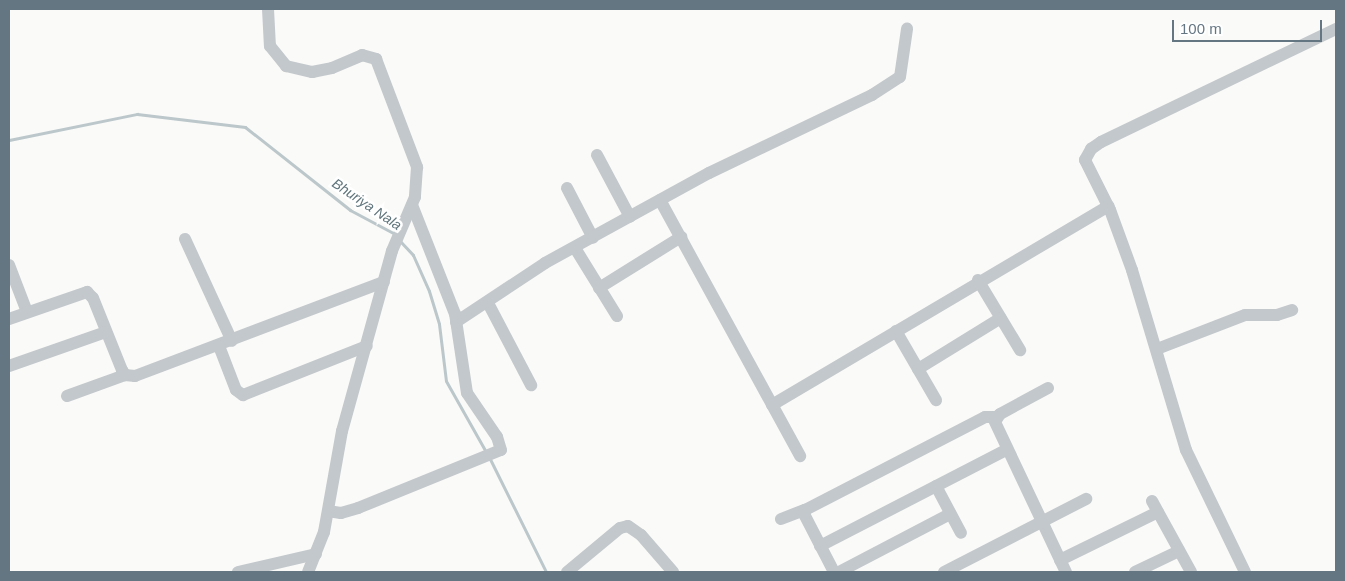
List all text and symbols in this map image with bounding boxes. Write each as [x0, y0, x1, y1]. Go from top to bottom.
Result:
scale bar [1175, 10, 1325, 42]
text: 100 m [1180, 20, 1222, 37]
water label: Bhuriya Nala [329, 175, 405, 233]

